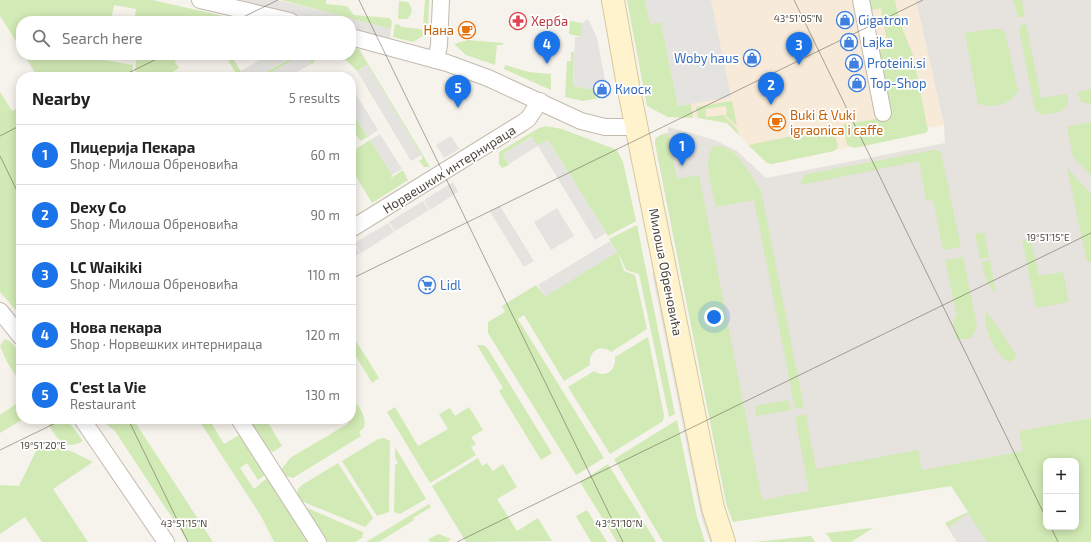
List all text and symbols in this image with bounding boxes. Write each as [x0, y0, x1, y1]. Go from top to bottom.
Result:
shop icon: Gigatron [835, 10, 855, 30]
pharmacy icon: Херба [508, 11, 528, 31]
text: 43°51'05"N [774, 12, 822, 24]
place label: Gigatron [858, 12, 909, 28]
place label: Херба [531, 13, 568, 29]
search box [16, 16, 356, 60]
cafe icon: Нана [457, 20, 477, 40]
place label: Нана [423, 22, 454, 38]
icon: search [30, 27, 52, 49]
text: Search here [62, 29, 143, 47]
pin: 4 [534, 31, 560, 64]
pin: 3 [786, 32, 812, 65]
shop icon: Lajka [839, 32, 859, 52]
place label: Lajka [862, 34, 893, 50]
shop icon: Woby haus [742, 48, 762, 68]
place label: Woby haus [674, 50, 739, 66]
shop icon: Proteini.si [844, 53, 864, 73]
place label: Proteini.si [867, 55, 926, 71]
pin: 2 [758, 72, 784, 105]
shop icon: Top-Shop [847, 73, 867, 93]
pin: 5 [445, 75, 471, 108]
place label: Top-Shop [870, 75, 926, 91]
shop icon: Киоск [592, 79, 612, 99]
place label: Киоск [615, 81, 651, 97]
text: Nearby [32, 88, 90, 108]
text: 5 results [289, 90, 340, 106]
place label: Buki & Vuki igraonica i caffe [790, 107, 883, 138]
cafe icon: Buki & Vuki igraonica i caffe [767, 112, 787, 132]
street label: Норвешких интернираца [380, 121, 518, 217]
pin: 1 [669, 133, 695, 166]
text: Пицерија Пекара [70, 138, 195, 156]
text: 1 [42, 147, 48, 163]
text: 60 m [310, 147, 340, 163]
text: Shop · Милоша Обреновића [70, 156, 238, 172]
text: Dexy Co [70, 198, 126, 216]
text: 2 [41, 207, 49, 223]
text: 90 m [310, 207, 340, 223]
street label: Милоша Обреновића [646, 207, 686, 337]
text: Shop · Милоша Обреновића [70, 216, 238, 232]
text: 19°51'15"E [1026, 231, 1070, 243]
text: LC Waikiki [70, 258, 142, 276]
text: 3 [41, 267, 49, 283]
text: 110 m [308, 267, 340, 283]
supermarket icon: Lidl [417, 275, 437, 295]
text: Shop · Милоша Обреновића [70, 276, 238, 292]
place label: Lidl [440, 277, 461, 293]
your location [704, 307, 724, 327]
text: Нова пекара [70, 318, 162, 336]
text: 4 [41, 327, 49, 343]
text: 120 m [305, 327, 340, 343]
text: Shop · Норвешких интернираца [70, 336, 262, 352]
text: C'est la Vie [70, 378, 146, 396]
text: 5 [41, 387, 49, 403]
text: 130 m [305, 387, 340, 403]
text: Restaurant [70, 396, 136, 412]
text: 19°51'20"E [20, 439, 66, 451]
map controls [1043, 458, 1079, 530]
button: + [1043, 458, 1079, 494]
button: − [1043, 494, 1079, 530]
text: 43°51'15"N [161, 517, 207, 529]
text: 43°51'10"N [595, 517, 643, 529]

